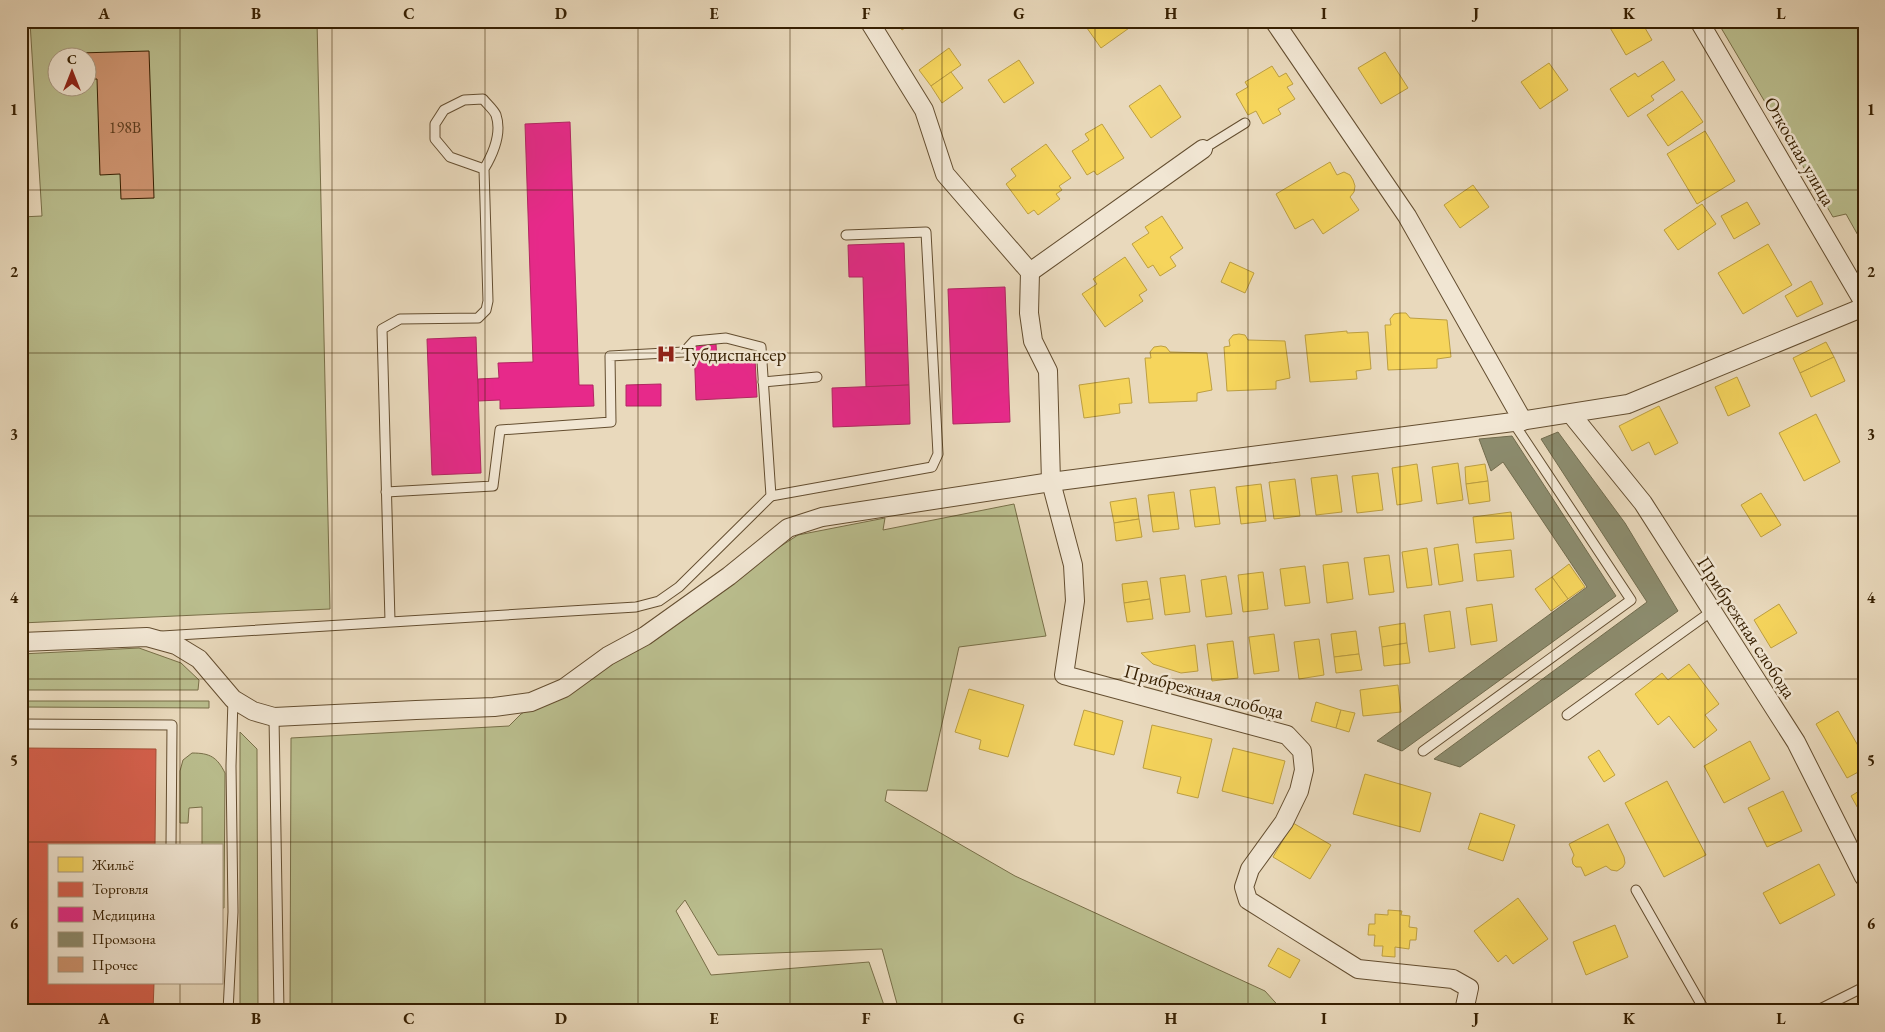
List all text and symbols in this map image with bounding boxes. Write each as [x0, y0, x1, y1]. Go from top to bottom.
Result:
text: A [97, 3, 110, 24]
text: B [251, 3, 261, 24]
text: C [403, 3, 415, 24]
text: D [555, 3, 567, 24]
text: E [709, 3, 719, 24]
text: F [862, 3, 871, 24]
text: G [1013, 3, 1025, 24]
text: H [1165, 3, 1178, 24]
text: I [1321, 3, 1327, 24]
text: J [1471, 3, 1479, 24]
text: K [1623, 3, 1636, 24]
text: L [1776, 3, 1786, 24]
north arrow [48, 48, 98, 98]
text: С [67, 50, 77, 68]
street label: Откосная улица [1758, 92, 1841, 211]
text: 1 [10, 99, 18, 120]
text: 1 [1867, 99, 1875, 120]
house number: 198В [109, 117, 141, 138]
text: 2 [10, 261, 19, 282]
text: 2 [1867, 261, 1876, 282]
place label: Тубдиспансер [681, 342, 787, 367]
hospital icon: Тубдиспансер [655, 343, 677, 365]
text: 3 [10, 424, 18, 445]
text: 3 [1867, 424, 1875, 445]
street label: Прибрежная слобода [1691, 551, 1802, 703]
text: 4 [10, 587, 19, 608]
text: 4 [1867, 587, 1876, 608]
street label: Прибрежная слобода [1121, 658, 1287, 725]
text: 5 [10, 750, 18, 771]
text: 5 [1867, 750, 1875, 771]
legend [48, 844, 222, 984]
text: Жильё [91, 855, 134, 874]
text: Торговля [92, 879, 149, 898]
text: Медицина [92, 905, 155, 924]
text: 6 [10, 913, 19, 934]
text: 6 [1867, 913, 1876, 934]
text: Промзона [92, 929, 156, 948]
text: Прочее [92, 955, 138, 974]
text: A [97, 1008, 110, 1029]
text: B [251, 1008, 261, 1029]
text: C [403, 1008, 415, 1029]
text: D [555, 1008, 567, 1029]
text: E [709, 1008, 719, 1029]
text: F [862, 1008, 871, 1029]
text: G [1013, 1008, 1025, 1029]
text: H [1165, 1008, 1178, 1029]
text: I [1321, 1008, 1327, 1029]
text: J [1471, 1008, 1479, 1029]
text: K [1623, 1008, 1636, 1029]
text: L [1776, 1008, 1786, 1029]

